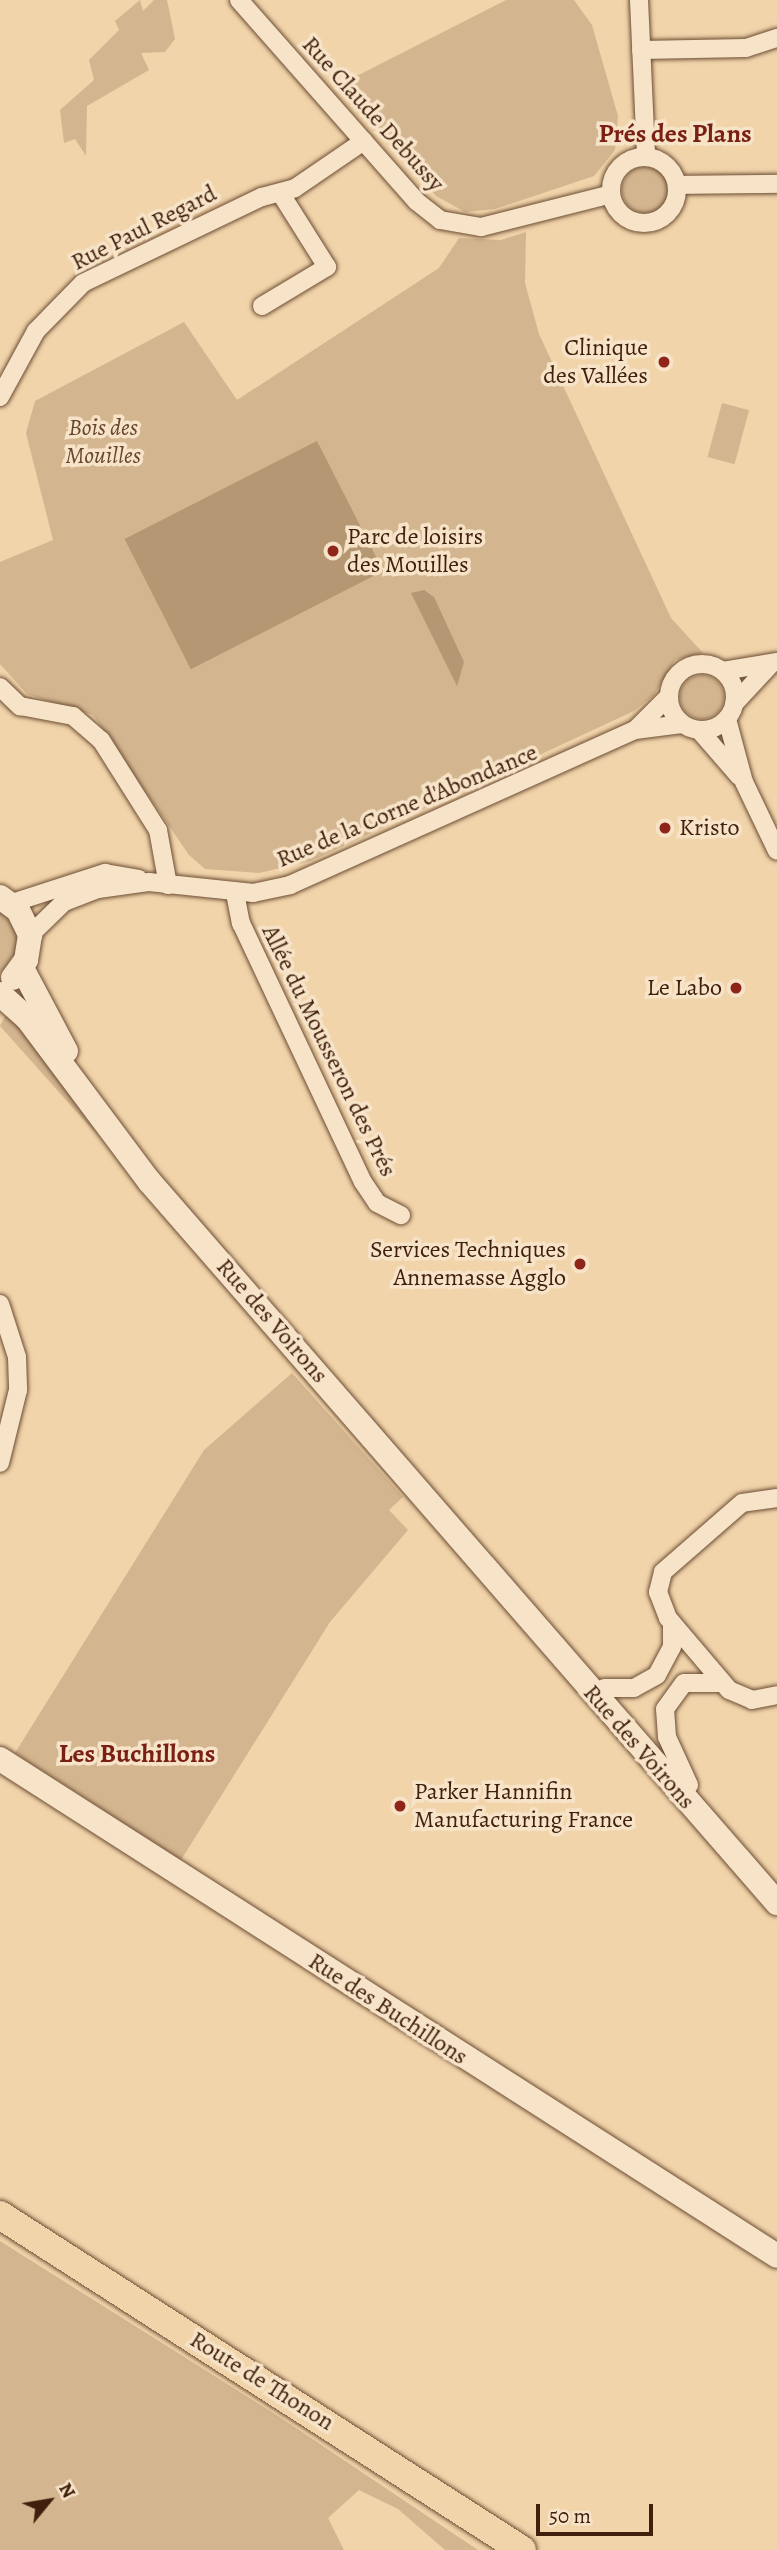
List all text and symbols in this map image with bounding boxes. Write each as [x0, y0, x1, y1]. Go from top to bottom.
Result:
street label: Rue Claude Debussy [296, 31, 450, 197]
district label: Prés des Plans [598, 118, 752, 150]
street label: Rue Paul Regard [67, 179, 221, 277]
place label: Clinique des Vallées [543, 334, 648, 390]
marker: Clinique des Vallées [654, 352, 674, 372]
park label: Bois des Mouilles [65, 414, 141, 470]
place label: Parc de loisirs des Mouilles [347, 523, 483, 579]
marker: Parc de loisirs des Mouilles [325, 543, 341, 559]
street label: Rue de la Corne d'Abondance [272, 738, 542, 874]
place label: Kristo [679, 814, 740, 842]
marker: Kristo [657, 820, 673, 836]
street label: Allée du Mousseron des Prés [256, 921, 402, 1181]
place label: Le Labo [647, 974, 722, 1002]
marker: Le Labo [728, 980, 744, 996]
place label: Services Techniques Annemasse Agglo [370, 1236, 566, 1292]
street label: Rue des Voirons [210, 1253, 334, 1389]
marker: Services Techniques Annemasse Agglo [572, 1256, 588, 1272]
street label: Rue des Voirons [577, 1679, 701, 1815]
district label: Les Buchillons [59, 1738, 215, 1770]
place label: Parker Hannifin Manufacturing France [414, 1778, 633, 1834]
marker: Parker Hannifin Manufacturing France [392, 1798, 408, 1814]
street label: Rue des Buchillons [303, 1947, 473, 2071]
street label: Route de Thonon [185, 2325, 339, 2437]
north arrow [14, 2466, 84, 2536]
text: N [52, 2478, 82, 2503]
scale bar [539, 2490, 656, 2534]
text: 50 m [549, 2502, 591, 2530]

